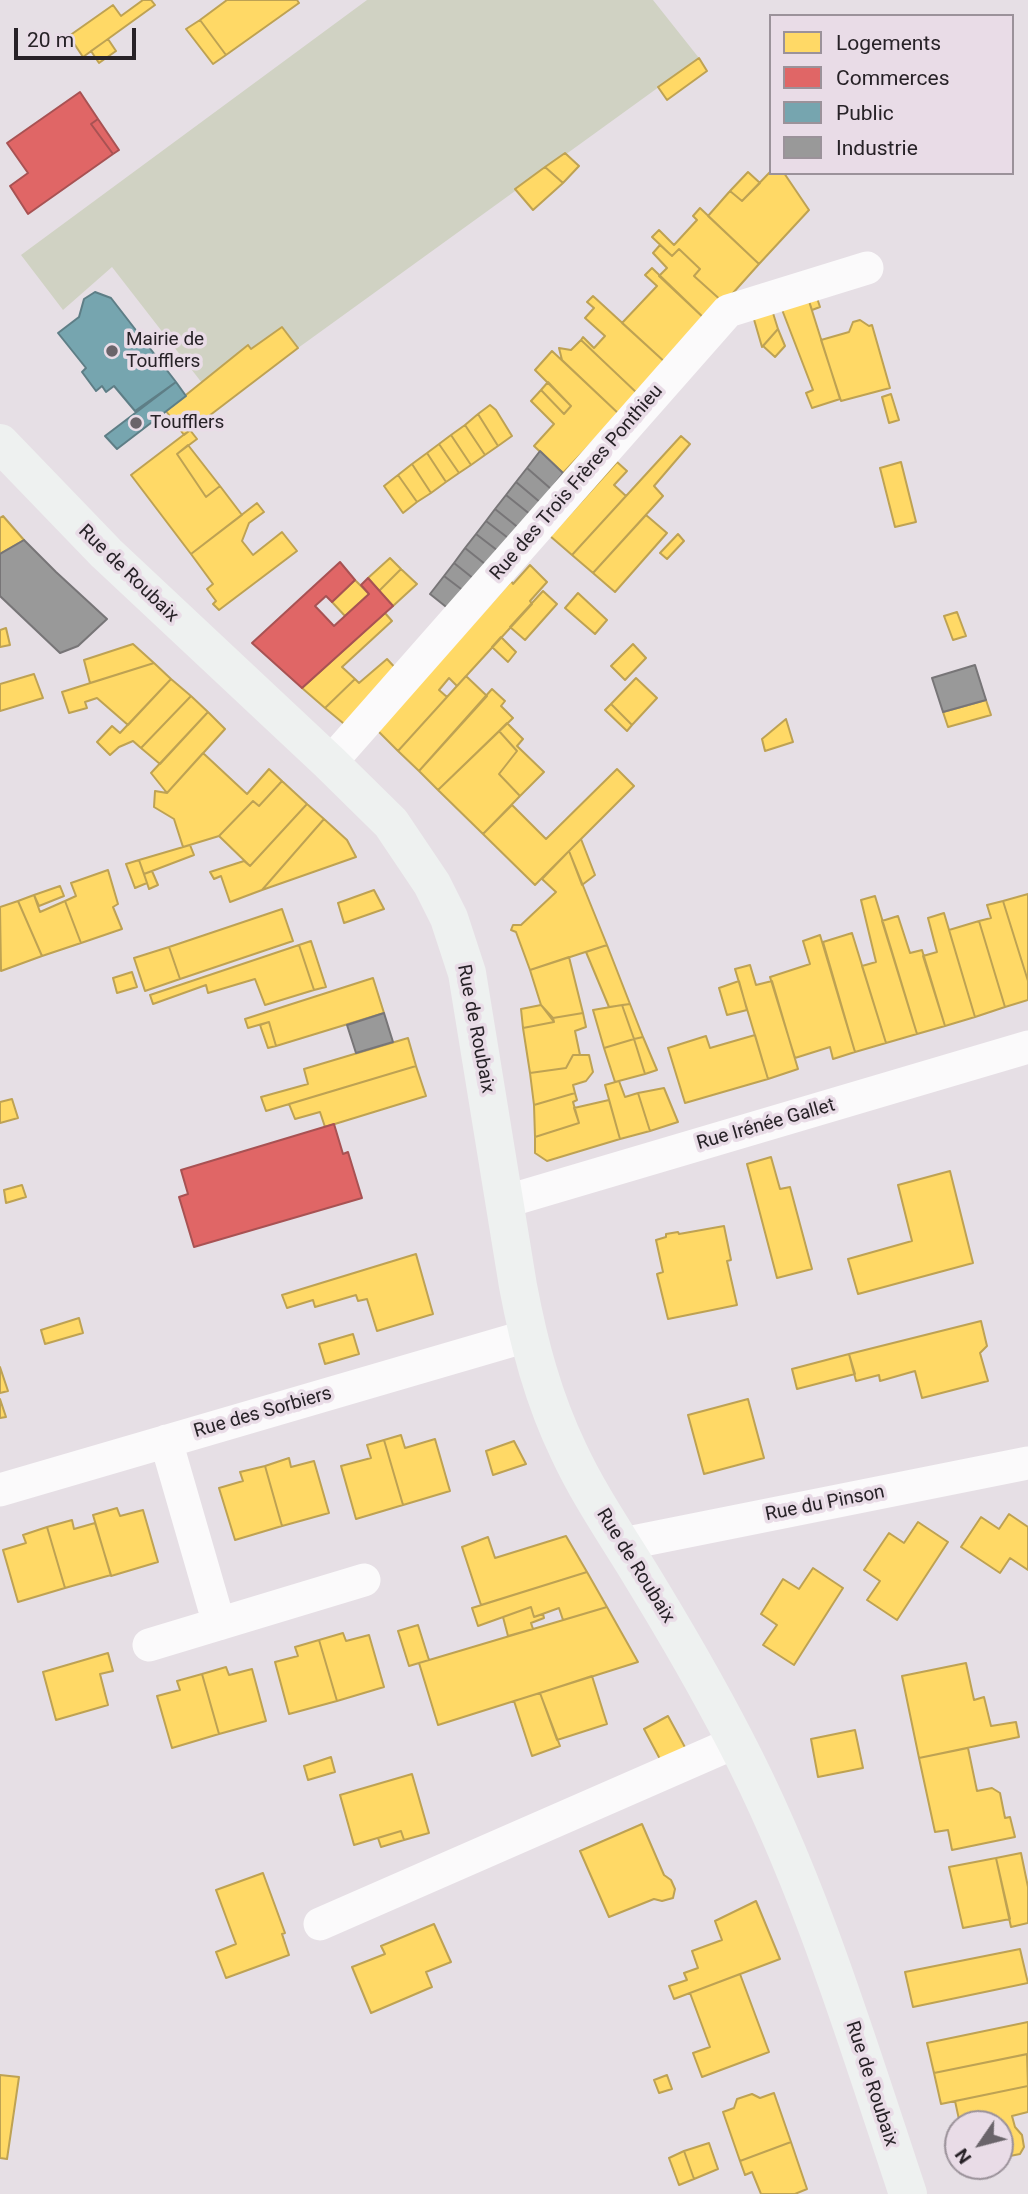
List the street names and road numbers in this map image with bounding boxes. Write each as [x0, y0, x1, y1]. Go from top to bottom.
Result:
street label: Rue des Trois Frères Ponthieu [486, 381, 668, 585]
street label: Rue de Roubaix [73, 520, 183, 628]
street label: Rue de Roubaix [451, 963, 499, 1095]
street label: Rue Irénée Gallet [694, 1094, 838, 1156]
street label: Rue des Sorbiers [191, 1382, 335, 1444]
street label: Rue du Pinson [763, 1481, 887, 1527]
street label: Rue de Roubaix [591, 1505, 679, 1627]
street label: Rue de Roubaix [840, 2018, 902, 2150]

